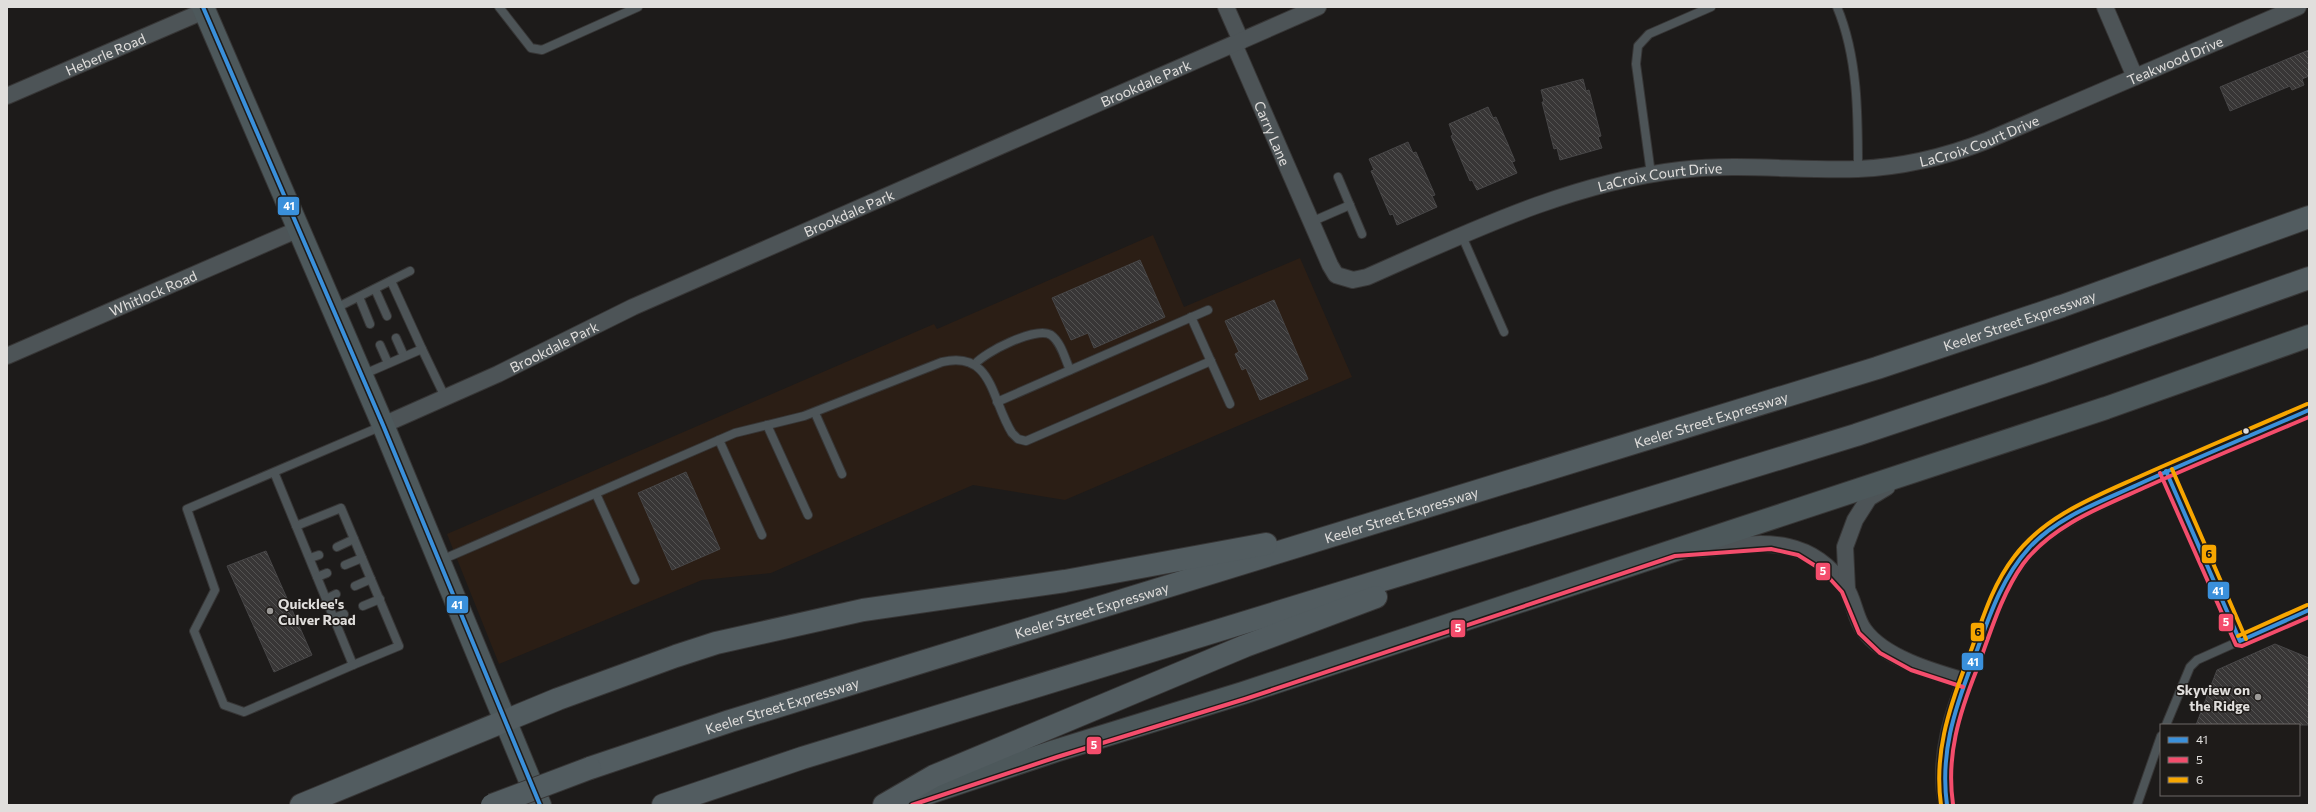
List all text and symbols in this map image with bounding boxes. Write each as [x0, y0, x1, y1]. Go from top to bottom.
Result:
street label: Heberle Road [63, 29, 148, 78]
street label: Teakwood Drive [2124, 32, 2225, 88]
street label: Brookdale Park [1098, 55, 1194, 110]
street label: Carry Lane [1251, 98, 1294, 168]
street label: LaCroix Court Drive [1918, 111, 2041, 169]
street label: LaCroix Court Drive [1596, 159, 1722, 194]
street label: Brookdale Park [801, 185, 897, 240]
line badge: 41 [277, 196, 300, 216]
text: 41 [283, 199, 295, 212]
street label: Whitlock Road [107, 266, 199, 319]
street label: Keeler Street Expressway [1941, 286, 2098, 354]
street label: Brookdale Park [507, 317, 601, 375]
street label: Keeler Street Expressway [1632, 387, 1790, 451]
unlabelled marker [2241, 426, 2251, 436]
street label: Keeler Street Expressway [1322, 483, 1480, 546]
line badge: 6 [2201, 544, 2217, 564]
text: 6 [2206, 547, 2213, 560]
line badge: 5 [1815, 562, 1831, 581]
text: 5 [1820, 564, 1826, 577]
street label: Keeler Street Expressway [1013, 578, 1171, 641]
line badge: 41 [2207, 581, 2230, 600]
text: 41 [2212, 584, 2224, 597]
place label: Quicklee's Culver Road [278, 595, 356, 628]
line badge: 41 [446, 595, 469, 614]
text: 41 [451, 598, 463, 611]
marker: Quicklee's Culver Road [265, 606, 275, 616]
line badge: 5 [2218, 613, 2234, 632]
text: 5 [2223, 615, 2229, 628]
line badge: 5 [1450, 619, 1466, 638]
text: 5 [1455, 621, 1461, 634]
line badge: 6 [1970, 622, 1985, 642]
text: 6 [1975, 625, 1982, 638]
line badge: 41 [1961, 652, 1984, 671]
text: 41 [1967, 655, 1979, 668]
street label: Keeler Street Expressway [703, 673, 861, 737]
place label: Skyview on the Ridge [2176, 681, 2250, 714]
marker: Skyview on the Ridge [2253, 692, 2263, 702]
legend [2160, 724, 2300, 796]
text: 41 [2196, 732, 2208, 746]
line badge: 5 [1086, 736, 1102, 755]
text: 5 [1091, 738, 1097, 751]
text: 5 [2196, 752, 2203, 766]
text: 6 [2196, 772, 2203, 786]

